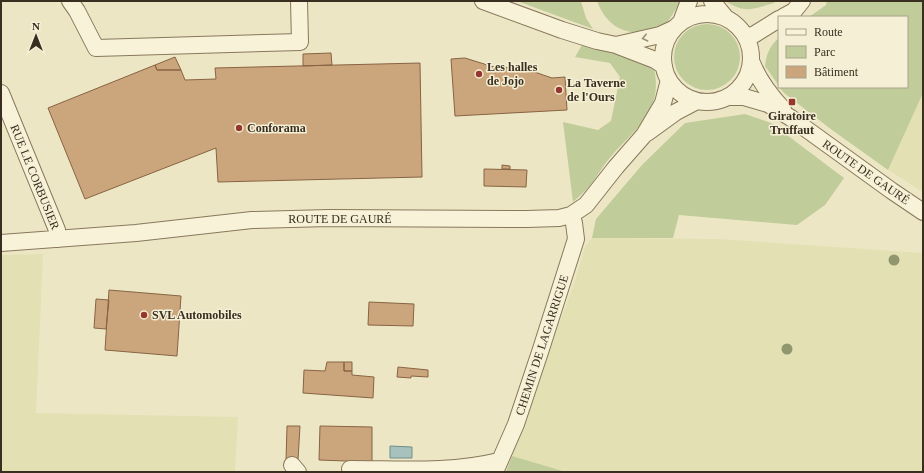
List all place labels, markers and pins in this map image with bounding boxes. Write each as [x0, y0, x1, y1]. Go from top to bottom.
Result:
place label: Les halles de Jojo [487, 60, 538, 88]
marker: Les halles de Jojo [474, 69, 484, 79]
place label: La Taverne de l'Ours [567, 76, 626, 104]
marker: La Taverne de l'Ours [554, 85, 564, 95]
marker: Giratoire Truffaut [787, 97, 797, 107]
place label: Giratoire Truffaut [768, 109, 817, 137]
place label: Conforama [247, 121, 306, 135]
marker: Conforama [234, 123, 244, 133]
place label: SVL Automobiles [152, 308, 242, 322]
marker: SVL Automobiles [139, 310, 149, 320]

